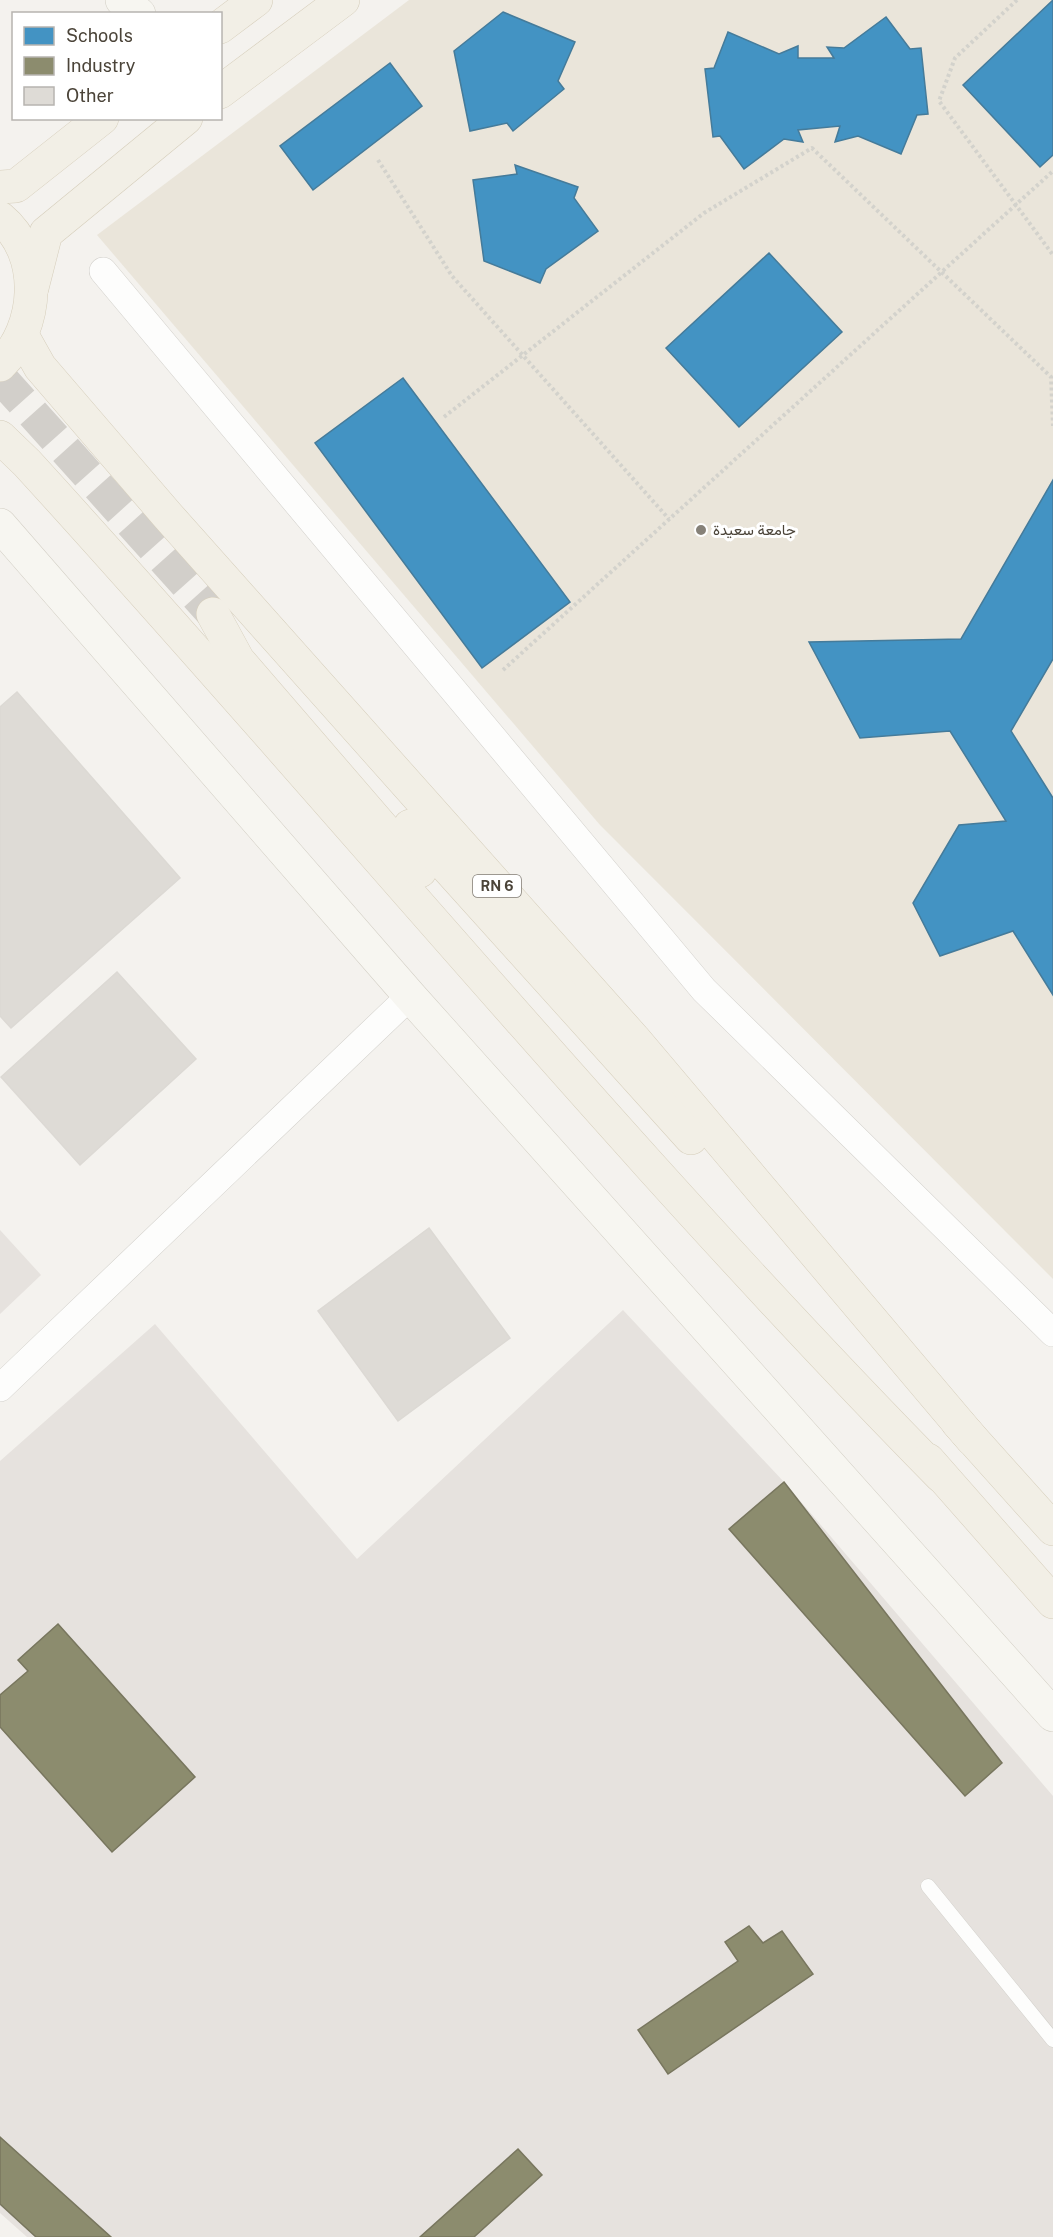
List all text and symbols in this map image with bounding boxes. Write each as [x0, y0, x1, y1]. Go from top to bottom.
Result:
legend [12, 12, 222, 120]
text: Schools [66, 25, 133, 46]
text: Industry [66, 55, 136, 76]
text: Other [66, 85, 114, 106]
place label: جامعة سعيدة [713, 521, 796, 539]
marker: جامعة سعيدة [694, 523, 708, 537]
road number: RN 6 [473, 875, 521, 897]

